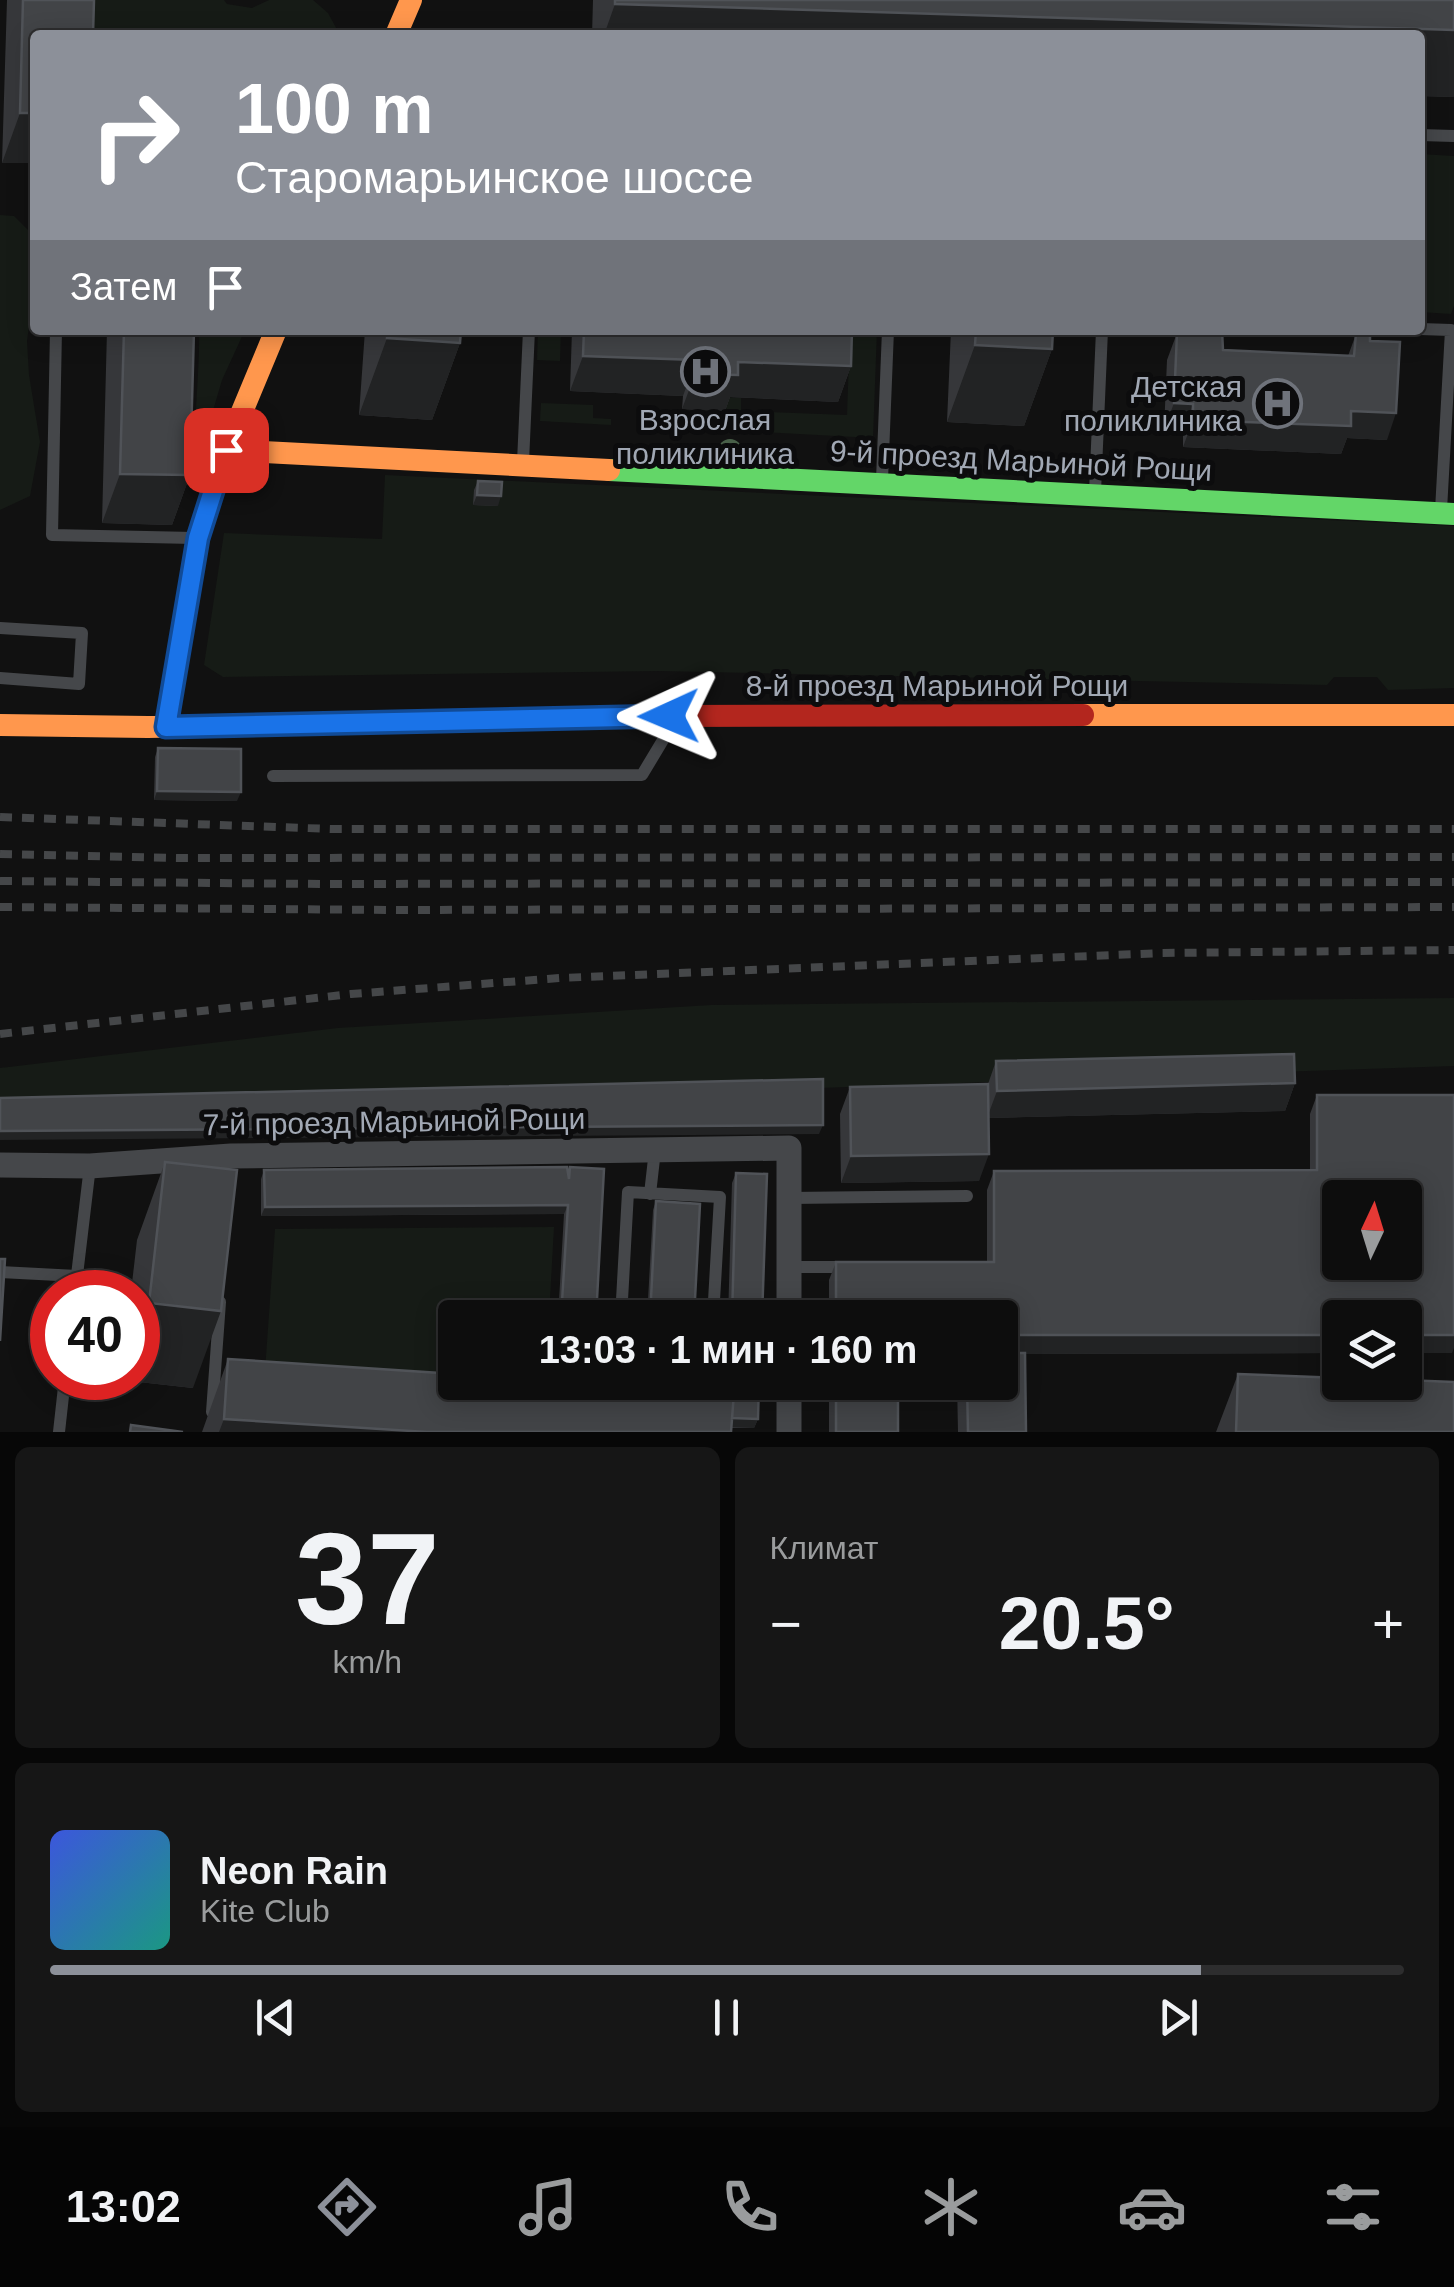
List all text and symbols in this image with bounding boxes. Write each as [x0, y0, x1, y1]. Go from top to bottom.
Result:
icon: right [70, 70, 200, 200]
text: 100 m [235, 70, 433, 148]
text: Старомарьинское шоссе [235, 152, 754, 203]
icon: arrive [198, 260, 253, 315]
text: Затем [70, 266, 178, 308]
hospital icon: Взрослая поликлиника [679, 345, 731, 397]
place label: Детская поликлиника [1064, 370, 1242, 437]
hospital icon: Детская поликлиника [1251, 378, 1303, 430]
place label: Взрослая поликлиника [616, 403, 794, 470]
pin [184, 408, 269, 493]
icon: arrive [199, 423, 254, 478]
street label: 9-й проезд Марьиной Рощи [829, 434, 1213, 487]
position arrow [617, 664, 721, 768]
street label: 8-й проезд Марьиной Рощи [746, 669, 1128, 702]
street label: 7-й проезд Марьиной Рощи [202, 1102, 586, 1141]
north arrow [1322, 1180, 1422, 1280]
map controls [1322, 1180, 1422, 1400]
speed limit sign: 40 [30, 1270, 160, 1400]
button: layers [1322, 1300, 1422, 1400]
text: 13:03 · 1 мин · 160 m [539, 1329, 917, 1371]
text: 37 [295, 1506, 440, 1652]
text: Климат [770, 1530, 878, 1566]
text: 20.5° [999, 1581, 1175, 1665]
text: − [770, 1593, 802, 1655]
text: + [1372, 1593, 1404, 1655]
text: km/h [333, 1644, 402, 1680]
text: Neon Rain [200, 1850, 388, 1892]
text: Kite Club [200, 1893, 330, 1929]
icon: previous [248, 1990, 303, 2045]
icon: pause [699, 1990, 754, 2045]
icon: next [1151, 1990, 1206, 2045]
icon: directions [312, 2172, 382, 2242]
icon: music [513, 2172, 583, 2242]
icon: phone [715, 2172, 785, 2242]
icon: climate [916, 2172, 986, 2242]
icon: car [1117, 2172, 1187, 2242]
icon: filters [1318, 2172, 1388, 2242]
text: 13:02 [66, 2181, 181, 2232]

